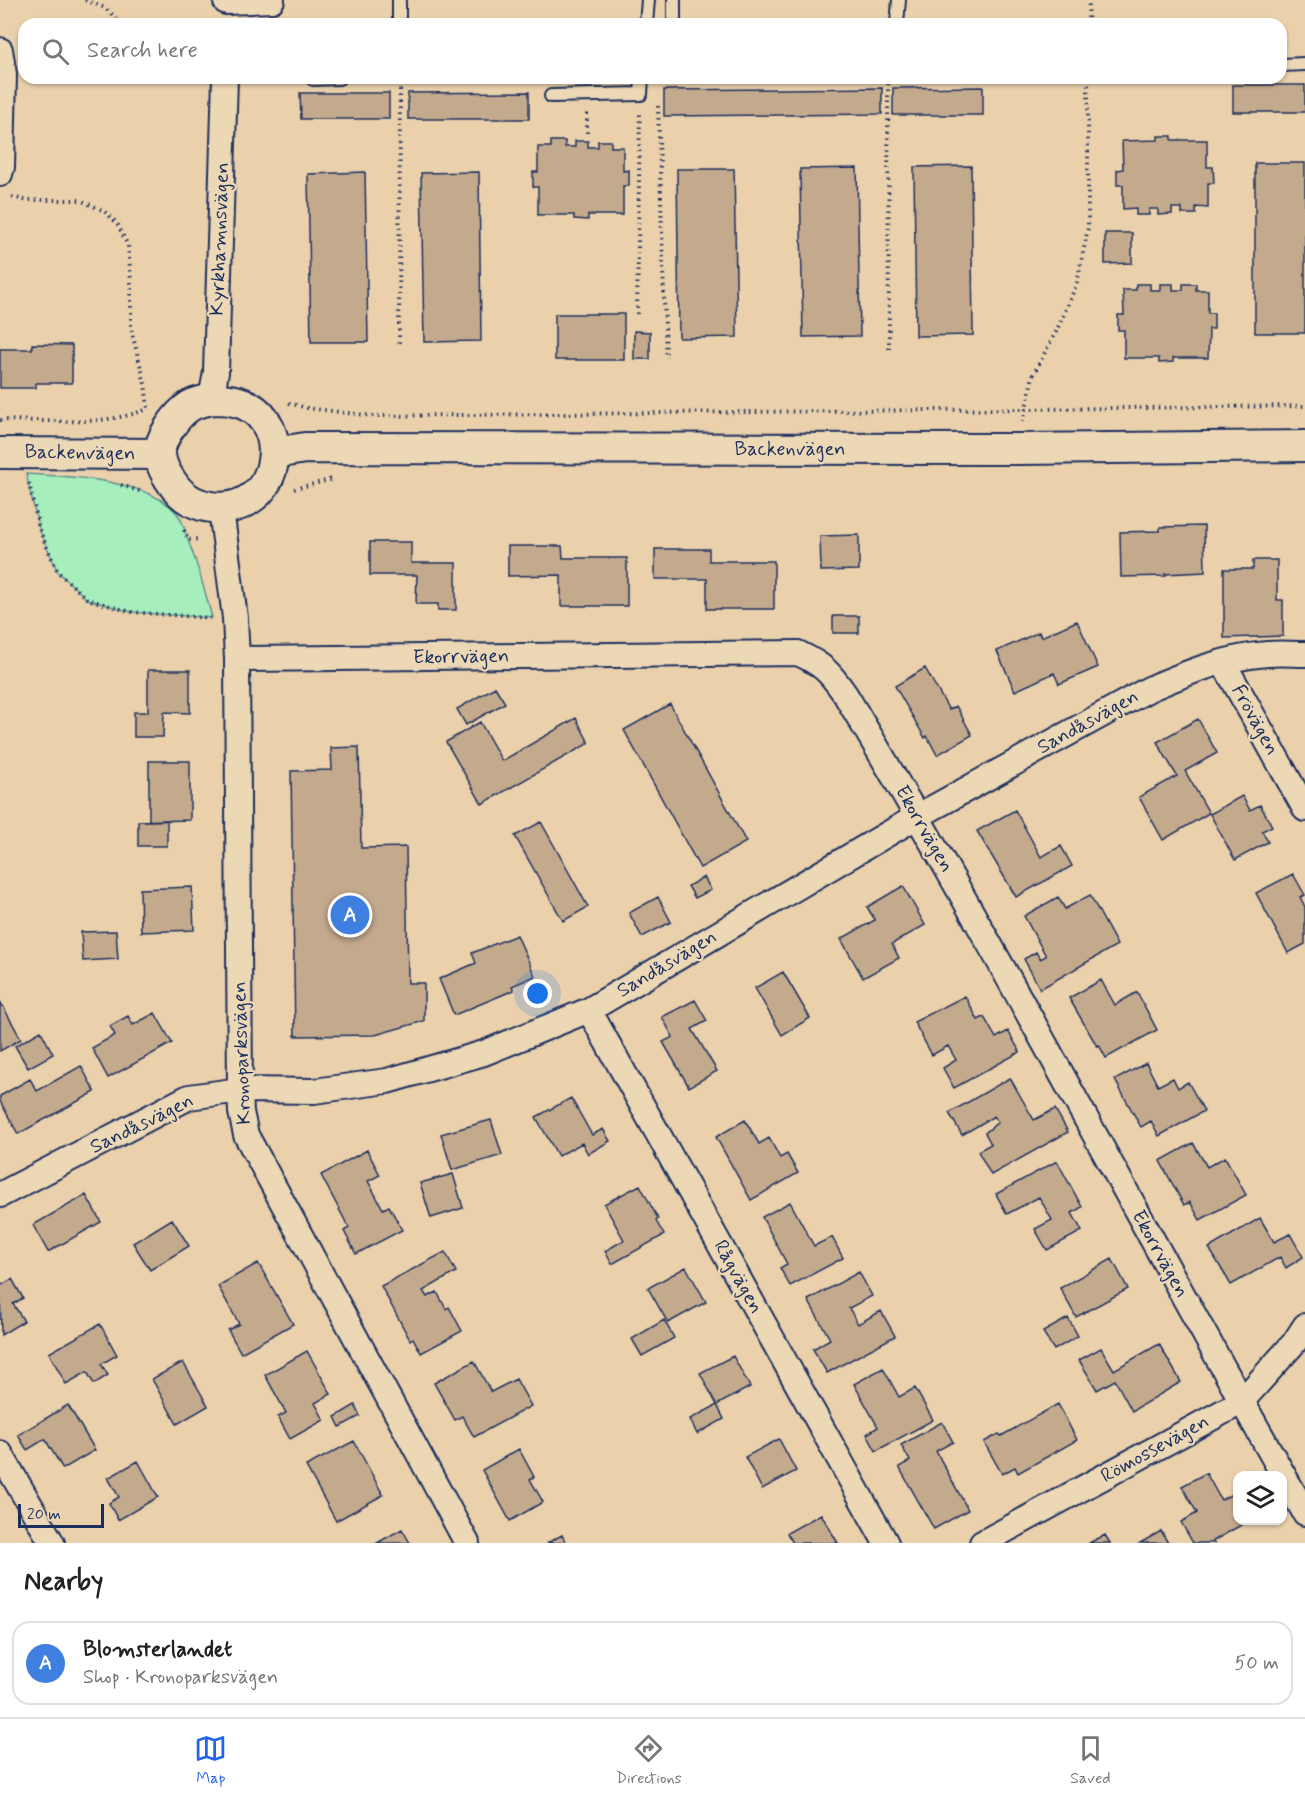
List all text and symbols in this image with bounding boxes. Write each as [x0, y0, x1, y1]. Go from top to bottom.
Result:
search box [18, 18, 1287, 84]
icon: search [39, 35, 72, 68]
text: Search here [87, 37, 198, 65]
street label: Kyrkhamnsvägen [204, 162, 236, 316]
street label: Backenvägen [735, 436, 845, 463]
street label: Backenvägen [24, 439, 136, 467]
street label: Ekorrvägen [413, 643, 509, 671]
street label: Frövägen [1225, 680, 1285, 760]
street label: Sandåsvägen [1033, 683, 1143, 761]
street label: Ekorrvägen [888, 781, 960, 877]
pin: A [330, 892, 370, 938]
street label: Sandåsvägen [612, 924, 722, 1004]
your location [523, 979, 552, 1008]
street label: Kronoparksvägen [226, 981, 258, 1125]
street label: Sandåsvägen [86, 1087, 198, 1161]
street label: Ekorrvägen [1125, 1205, 1195, 1303]
street label: Rågvägen [707, 1235, 769, 1319]
street label: Römossevägen [1096, 1408, 1214, 1490]
map controls [1233, 1471, 1287, 1525]
button: layers [1233, 1471, 1287, 1525]
scale bar [18, 1501, 104, 1528]
text: 20 m [27, 1504, 61, 1525]
text: Nearby [24, 1565, 103, 1599]
text: Blomsterlandet [83, 1636, 232, 1664]
text: A [39, 1650, 52, 1677]
text: 50 m [1234, 1650, 1279, 1677]
text: Shop · Kronoparksvägen [83, 1664, 278, 1691]
tab: Map [194, 1732, 227, 1789]
tab: Directions [616, 1732, 682, 1789]
tab: Saved [1070, 1732, 1111, 1789]

